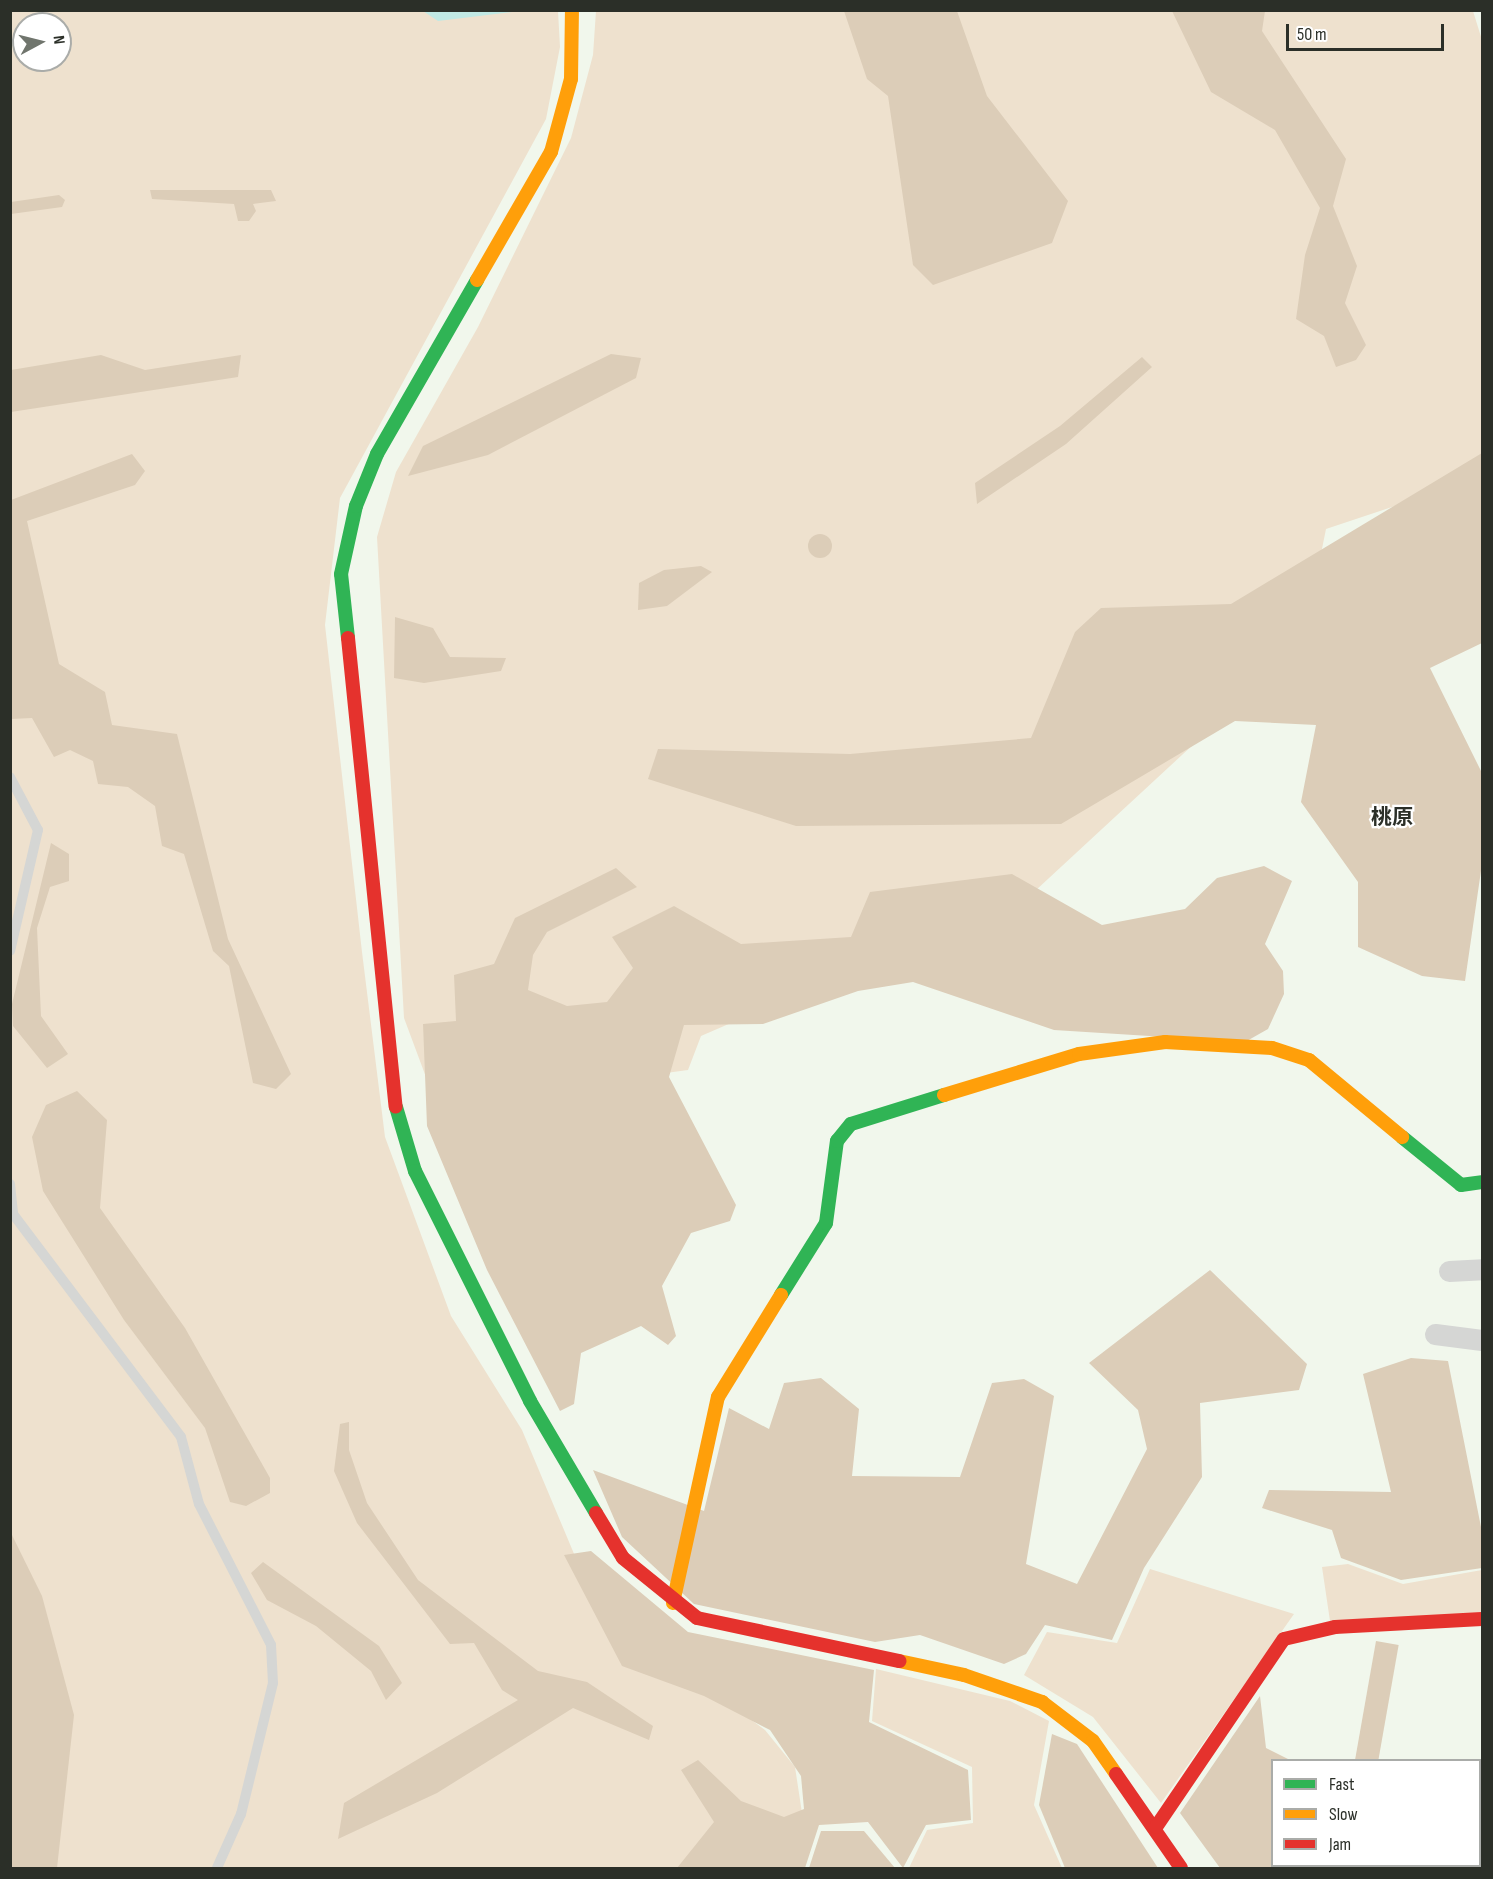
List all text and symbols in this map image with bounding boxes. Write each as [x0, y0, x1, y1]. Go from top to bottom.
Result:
north arrow [12, 12, 72, 72]
scale bar [1289, 12, 1446, 50]
text: 50 m [1297, 24, 1327, 45]
text: N [48, 35, 68, 45]
district label: 桃原 [1371, 805, 1413, 831]
legend [1271, 1759, 1481, 1867]
text: Fast [1329, 1774, 1354, 1795]
text: Slow [1329, 1804, 1358, 1825]
text: Jam [1329, 1834, 1351, 1855]

